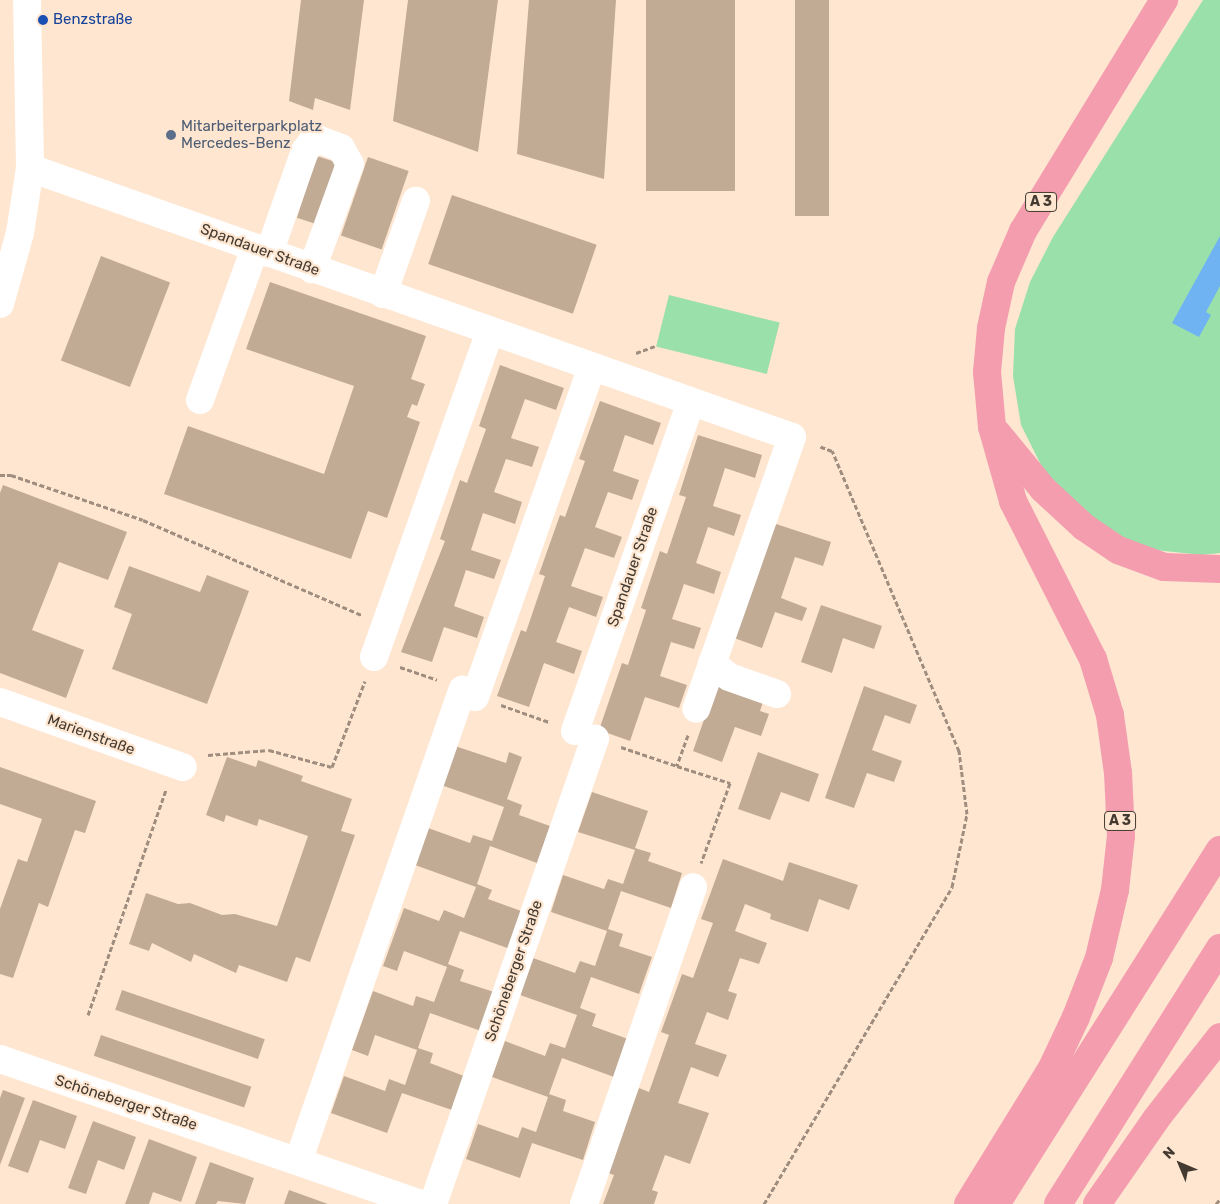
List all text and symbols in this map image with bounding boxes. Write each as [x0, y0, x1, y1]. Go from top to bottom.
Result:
place label: Benzstraße [53, 11, 133, 29]
marker: Benzstraße [37, 14, 49, 26]
place label: Mitarbeiterparkplatz Mercedes-Benz [181, 117, 322, 152]
marker: Mitarbeiterparkplatz Mercedes-Benz [165, 129, 177, 141]
road number: A 3 [1025, 190, 1057, 213]
street label: Spandauer Straße [198, 220, 322, 280]
street label: Spandauer Straße [604, 505, 662, 629]
street label: Marienstraße [45, 711, 137, 759]
road number: A 3 [1104, 809, 1136, 832]
street label: Schöneberger Straße [481, 898, 547, 1044]
street label: Schöneberger Straße [52, 1071, 200, 1135]
north arrow [1155, 1139, 1205, 1189]
text: N [1159, 1143, 1179, 1163]

